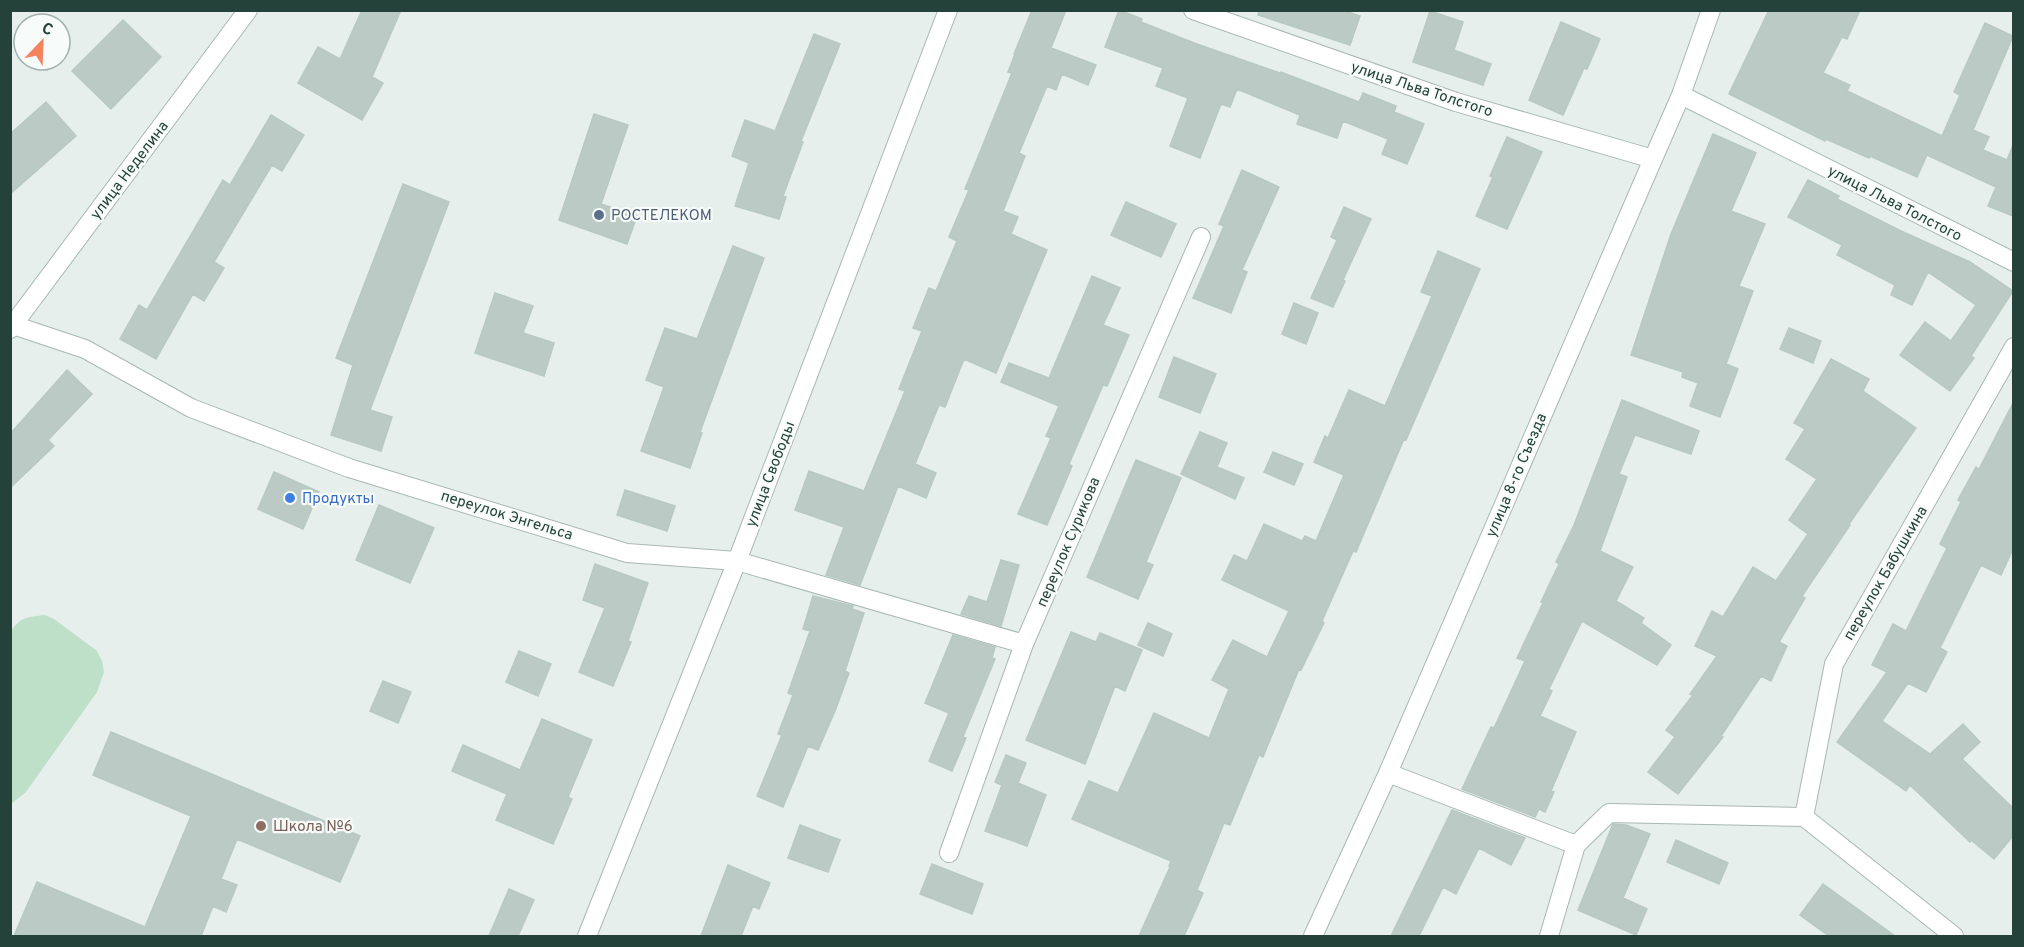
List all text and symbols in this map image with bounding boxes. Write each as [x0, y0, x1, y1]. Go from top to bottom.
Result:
north arrow [12, 12, 72, 72]
text: С [38, 19, 56, 41]
street label: улица Льва Толстого [1348, 58, 1495, 122]
street label: улица Неделина [87, 118, 173, 224]
street label: улица Льва Толстого [1824, 162, 1965, 246]
place label: РОСТЕЛЕКОМ [611, 207, 712, 226]
marker: РОСТЕЛЕКОМ [592, 208, 606, 222]
street label: улица 8-го Съезда [1483, 411, 1552, 541]
street label: улица Свободы [742, 419, 800, 530]
street label: переулок Сурикова [1033, 475, 1105, 610]
street label: переулок Энгельса [438, 487, 575, 546]
place label: Продукты [302, 490, 374, 509]
marker: Продукты [283, 491, 297, 505]
street label: переулок Бабушкина [1840, 503, 1933, 644]
place label: Школа №6 [273, 818, 353, 837]
marker: Школа №6 [254, 819, 268, 833]

